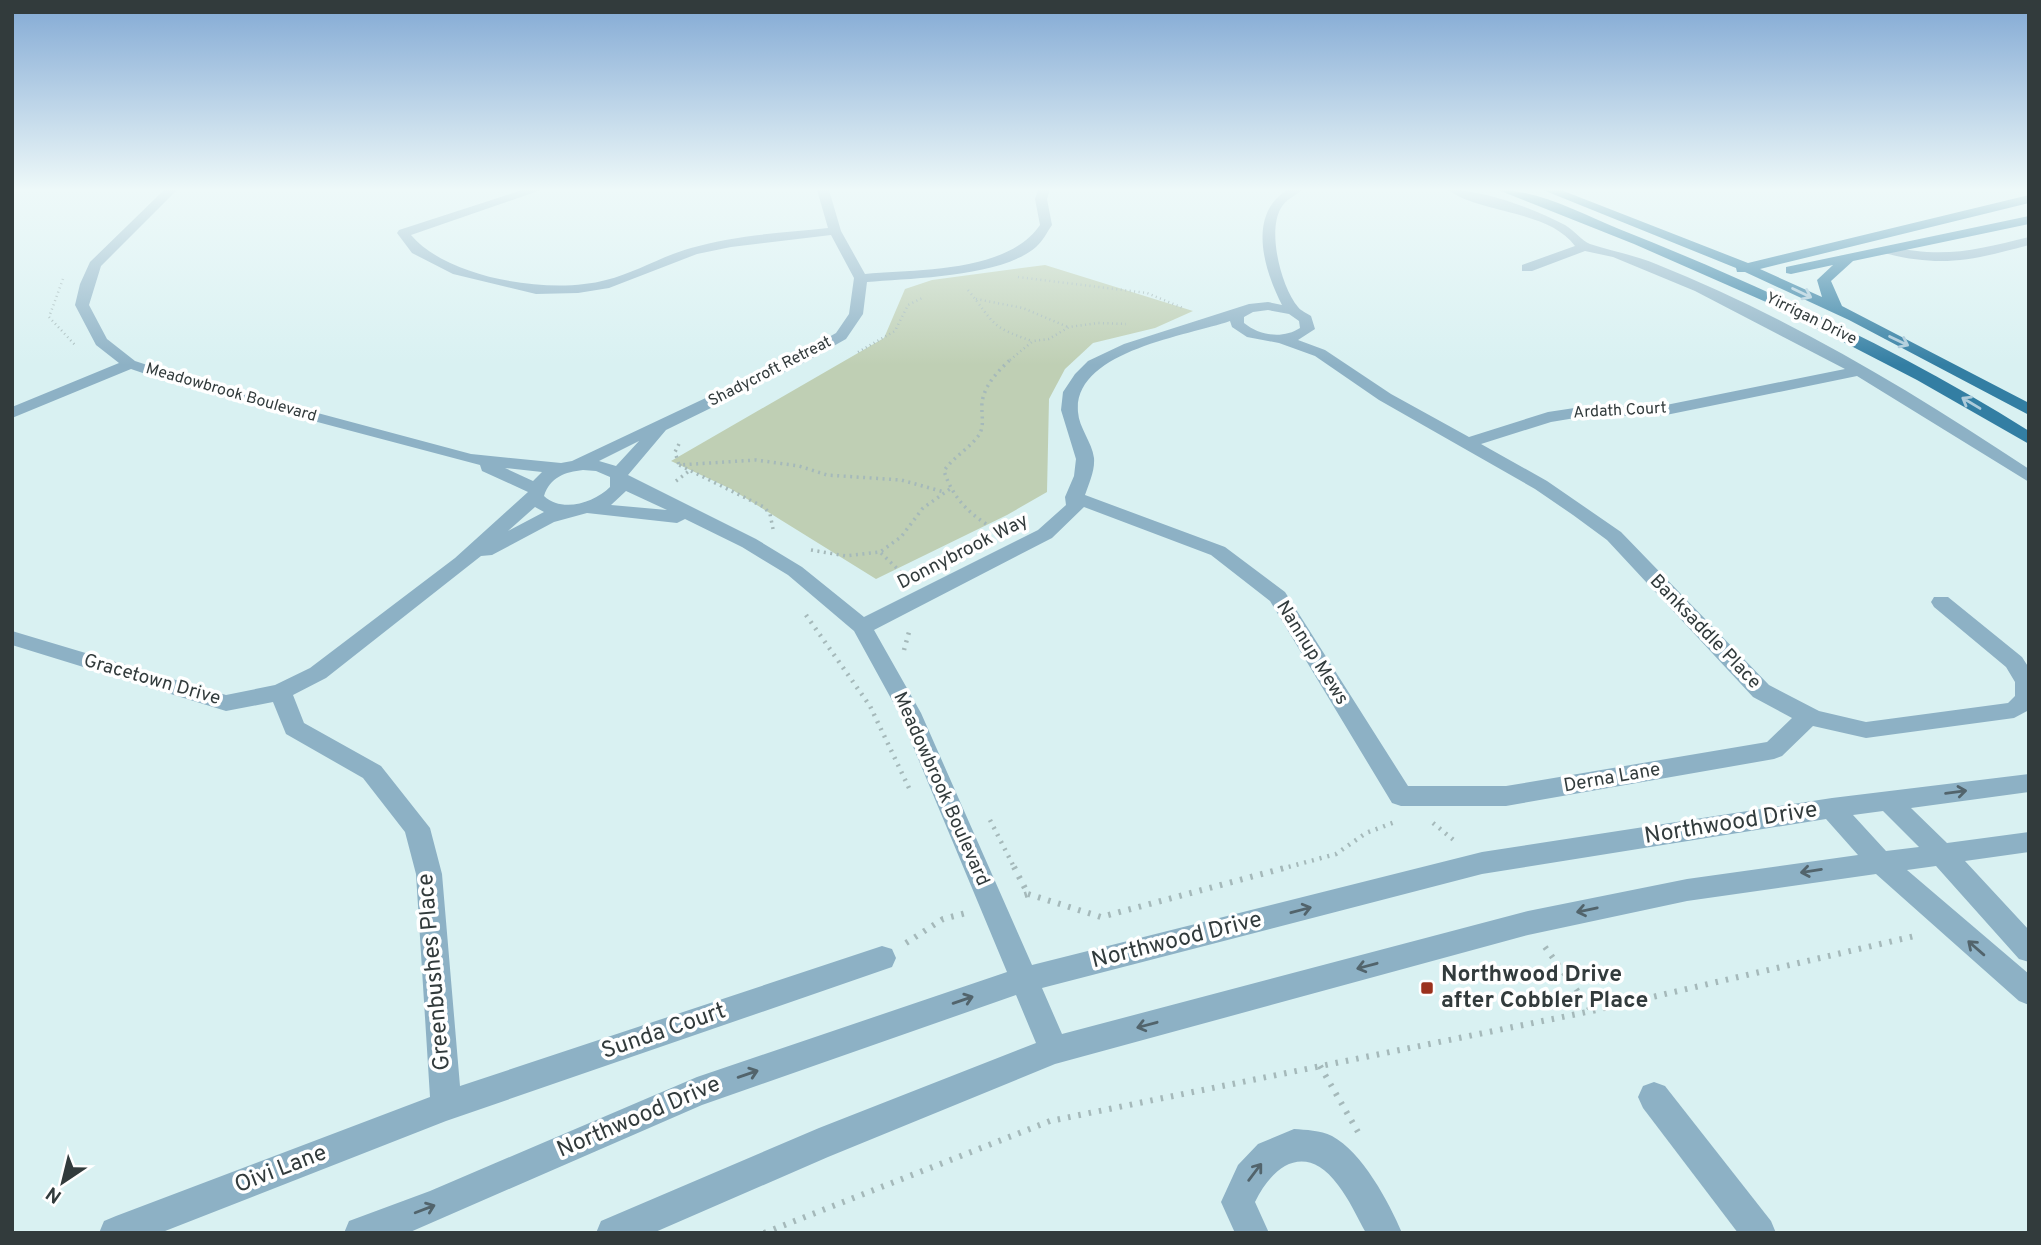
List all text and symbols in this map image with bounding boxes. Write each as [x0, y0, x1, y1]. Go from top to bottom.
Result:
one-way arrow [1791, 287, 1812, 301]
street label: Yirrigan Drive [1762, 288, 1860, 350]
street label: Shadycroft Retreat [705, 332, 835, 412]
one-way arrow [1888, 334, 1909, 348]
street label: Meadowbrook Boulevard [143, 359, 319, 427]
one-way arrow [1961, 396, 1981, 410]
street label: Ardath Court [1573, 399, 1667, 423]
street label: Donnybrook Way [894, 509, 1032, 595]
street label: Banksaddle Place [1644, 570, 1766, 694]
street label: Nannup Mews [1270, 596, 1354, 710]
street label: Gracetown Drive [81, 649, 223, 711]
street label: Meadowbrook Boulevard [887, 688, 995, 890]
street label: Derna Lane [1562, 758, 1662, 798]
one-way arrow [1944, 786, 1967, 799]
street label: Northwood Drive [1642, 796, 1820, 852]
one-way arrow [1800, 865, 1823, 878]
street label: Greenbushes Place [412, 872, 458, 1072]
one-way arrow [1289, 903, 1312, 916]
one-way arrow [1576, 904, 1599, 918]
street label: Northwood Drive [1089, 906, 1265, 976]
one-way arrow [1968, 940, 1986, 956]
one-way arrow [1356, 960, 1378, 973]
place label: Northwood Drive after Cobbler Place [1441, 961, 1648, 1016]
marker: Northwood Drive after Cobbler Place [1419, 980, 1435, 996]
one-way arrow [952, 993, 974, 1006]
street label: Sunda Court [598, 997, 730, 1067]
one-way arrow [1136, 1019, 1159, 1032]
one-way arrow [736, 1067, 758, 1079]
street label: Northwood Drive [553, 1071, 725, 1165]
street label: Oivi Lane [231, 1139, 331, 1201]
north arrow [28, 1147, 98, 1217]
one-way arrow [1247, 1164, 1262, 1182]
text: N [42, 1181, 67, 1208]
one-way arrow [413, 1201, 435, 1214]

